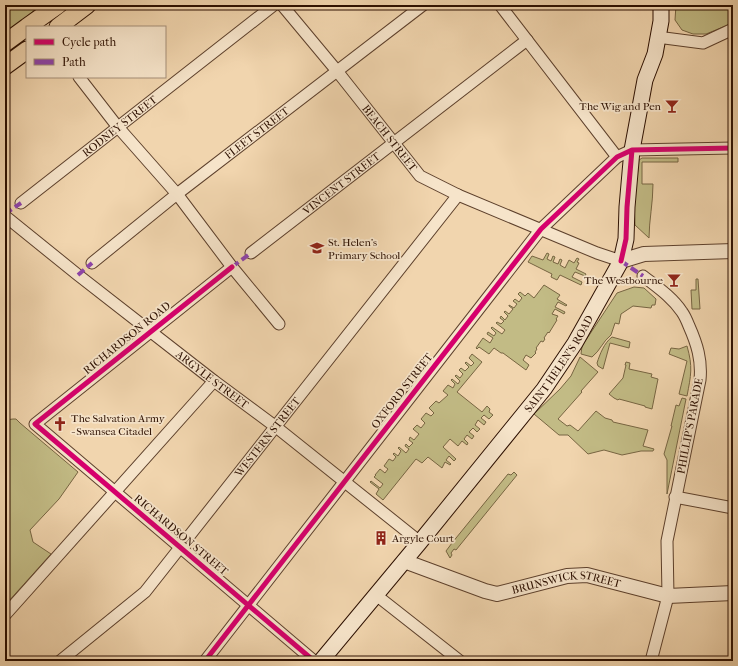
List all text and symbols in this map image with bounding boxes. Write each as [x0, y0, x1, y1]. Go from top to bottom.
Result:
legend [26, 26, 166, 78]
text: Cycle path [62, 35, 117, 49]
text: Path [62, 55, 86, 69]
street label: RODNEY STREET [79, 92, 160, 159]
bar icon: The Wig and Pen [664, 98, 680, 114]
place label: The Wig and Pen [579, 100, 662, 113]
street label: BEACH STREET [360, 102, 420, 174]
street label: FLEET STREET [222, 104, 292, 162]
street label: VINCENT STREET [299, 149, 383, 218]
place label: St. Helen's Primary School [328, 236, 400, 262]
school or university icon: St. Helen's Primary School [309, 240, 325, 256]
bar icon: The Westbourne [666, 272, 682, 288]
place label: The Westbourne [584, 274, 664, 287]
street label: RICHARDSON ROAD [81, 299, 173, 377]
street label: SAINT HELEN'S ROAD [521, 313, 596, 415]
street label: ARGYLE STREET [173, 347, 252, 411]
street label: OXFORD STREET [369, 350, 436, 431]
street label: PHILLIP'S PARADE [674, 377, 706, 475]
street label: WESTERN STREET [231, 394, 303, 480]
place label: The Salvation Army - Swansea Citadel [71, 412, 166, 438]
church icon: The Salvation Army - Swansea Citadel [52, 416, 68, 432]
street label: RICHARDSON STREET [131, 492, 231, 578]
building icon: Argyle Court [373, 530, 389, 546]
place label: Argyle Court [391, 532, 454, 545]
street label: BRUNSWICK STREET [510, 568, 623, 596]

